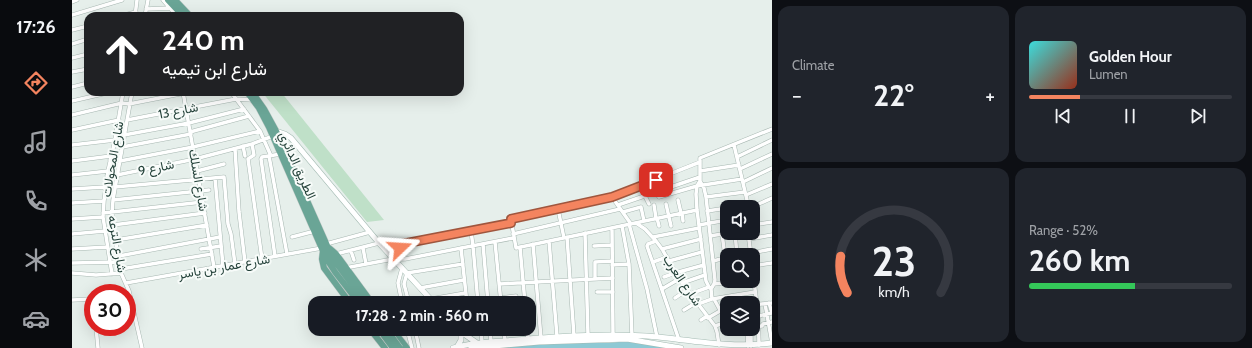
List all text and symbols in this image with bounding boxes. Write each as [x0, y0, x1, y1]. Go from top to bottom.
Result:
text: 17:26 [16, 16, 56, 38]
text: 240 m [162, 23, 245, 57]
icon: ahead [96, 28, 148, 80]
text: Golden Hour [1089, 48, 1172, 66]
text: Climate [792, 57, 834, 73]
text: شارع ابن تيميه [162, 58, 267, 80]
text: Lumen [1089, 66, 1128, 82]
icon: directions [22, 69, 50, 97]
text: 22° [873, 77, 914, 114]
text: − [792, 82, 802, 109]
text: + [985, 82, 995, 109]
street label: شارع 13 [157, 98, 200, 124]
icon: previous [1052, 105, 1074, 127]
icon: pause [1119, 105, 1141, 127]
icon: next [1187, 105, 1209, 127]
street label: شارع المحولات [97, 120, 129, 198]
icon: music [22, 128, 50, 156]
street label: الطريق الدائري [273, 129, 320, 203]
street label: شارع السلك [184, 148, 212, 213]
street label: شارع 9 [137, 155, 176, 181]
pin [639, 163, 673, 197]
icon: arrive [645, 169, 667, 191]
icon: phone [22, 187, 50, 215]
map controls [720, 200, 760, 336]
button: sound [720, 200, 760, 240]
street label: شارع الترعه [103, 214, 131, 274]
text: Range · 52% [1029, 222, 1098, 238]
position arrow [379, 227, 421, 269]
text: 23 [871, 236, 916, 286]
text: 260 km [1029, 242, 1130, 279]
icon: climate [22, 246, 50, 274]
button: search [720, 248, 760, 288]
street label: شارع عمار بن ياسر [176, 250, 272, 284]
street label: شارع العرب [658, 251, 706, 310]
text: km/h [878, 283, 909, 301]
speed limit sign: 30 [84, 284, 136, 336]
button: layers [720, 296, 760, 336]
icon: car [22, 305, 50, 333]
text: 17:28 · 2 min · 560 m [355, 307, 489, 325]

